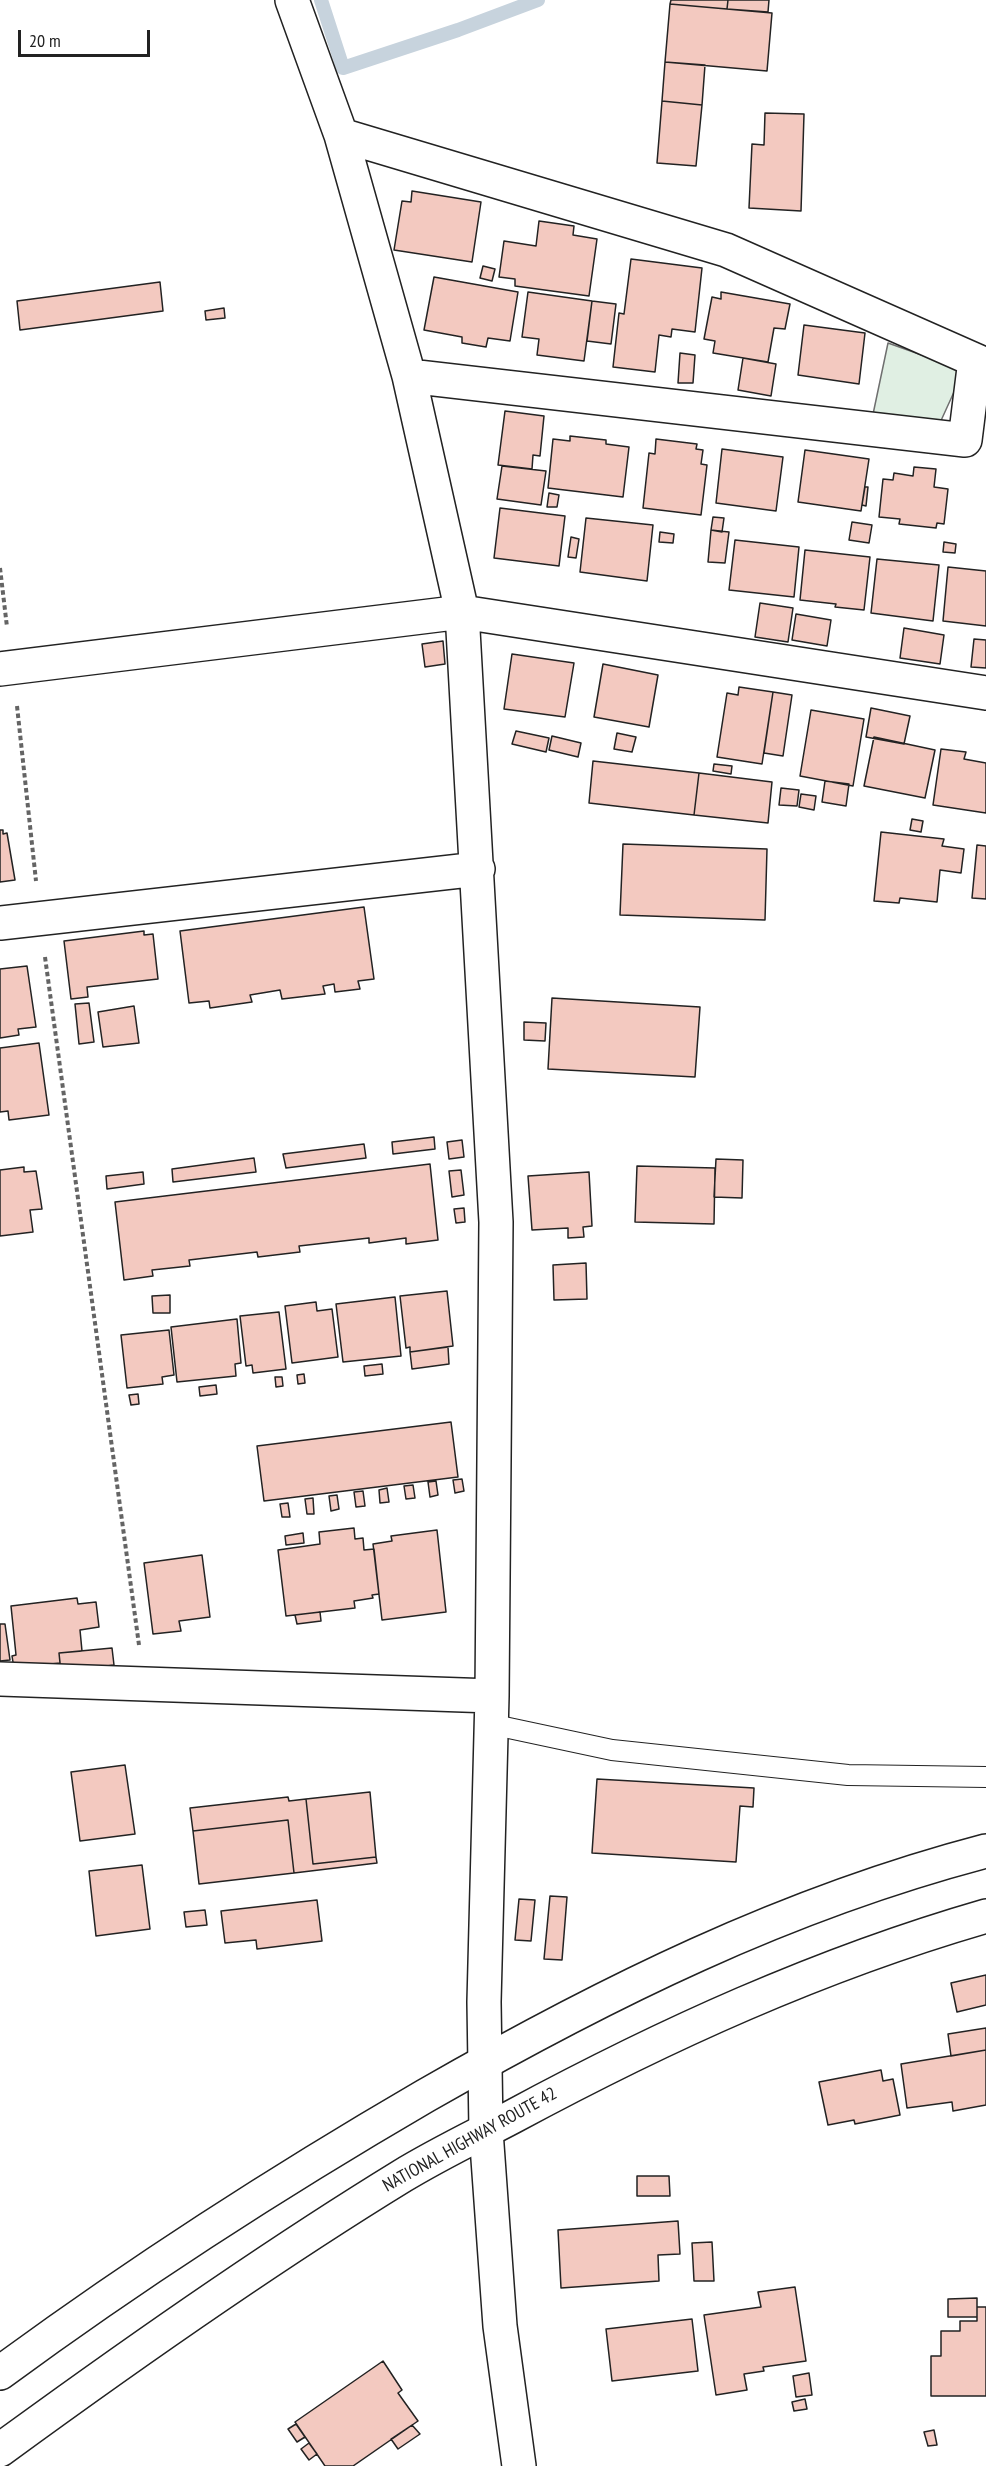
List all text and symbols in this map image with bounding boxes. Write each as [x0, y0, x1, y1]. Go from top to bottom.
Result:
scale bar [21, 18, 153, 56]
text: 20 m [29, 29, 61, 52]
street label: NATIONAL HIGHWAY ROUTE 42 [379, 2083, 561, 2197]

